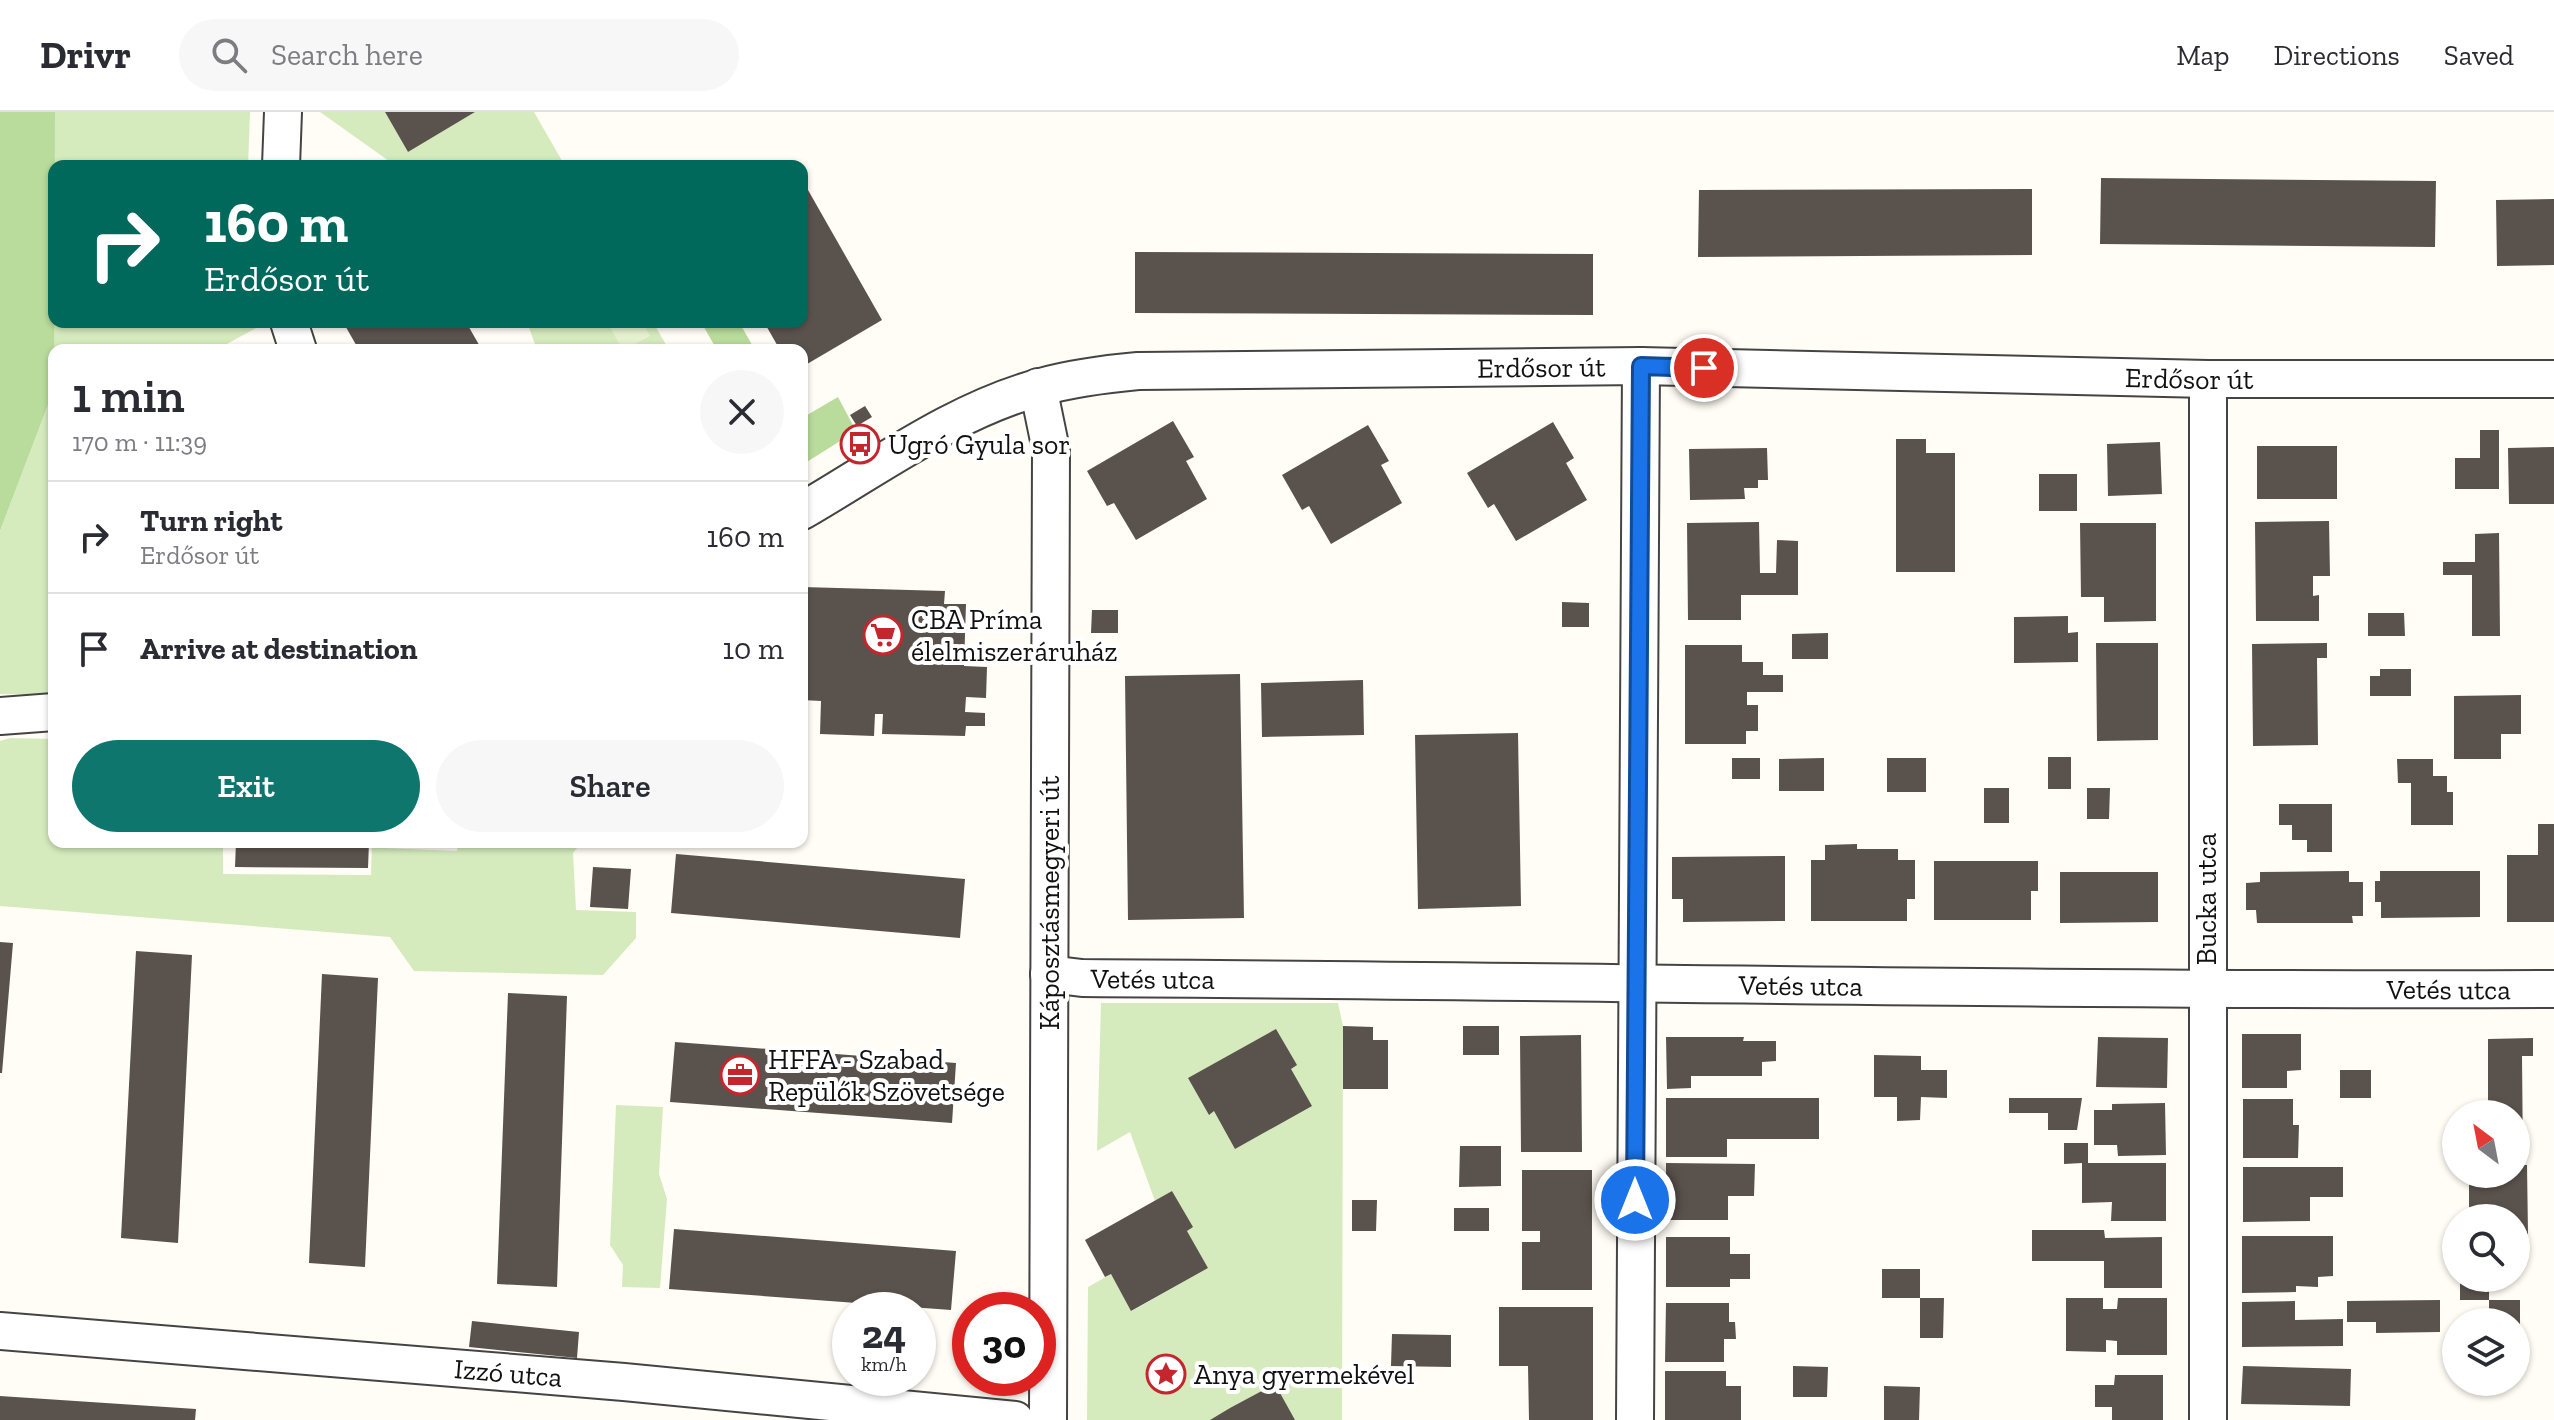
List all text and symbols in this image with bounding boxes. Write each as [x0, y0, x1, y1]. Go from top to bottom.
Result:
search box [179, 19, 739, 91]
text: Drivr [40, 32, 131, 78]
icon: search [207, 33, 251, 77]
text: Search here [271, 37, 423, 73]
text: Map [2176, 39, 2229, 72]
text: Directions [2273, 39, 2400, 72]
text: Saved [2444, 39, 2514, 72]
text: 160 m [204, 189, 348, 256]
icon: right [72, 192, 176, 296]
text: Erdősor út [204, 257, 369, 300]
pin [1670, 334, 1738, 402]
icon: arrive [1682, 346, 1726, 390]
street label: Erdősor út [1477, 350, 1606, 384]
street label: Erdősor út [2125, 361, 2254, 396]
text: 1 min [72, 367, 185, 424]
button: close [700, 370, 784, 454]
bus stop icon: Ugró Gyula sor [839, 423, 881, 465]
text: 170 m · 11:39 [72, 426, 207, 458]
place label: Ugró Gyula sor [888, 428, 1070, 461]
text: Turn right [140, 503, 282, 539]
icon: right [72, 515, 116, 559]
text: 160 m [707, 519, 784, 555]
text: Erdősor út [140, 539, 259, 571]
place label: CBA Príma élelmiszeráruház [911, 603, 1118, 668]
supermarket icon: CBA Príma élelmiszeráruház [862, 614, 904, 656]
icon: arrive [72, 627, 116, 671]
text: Arrive at destination [140, 631, 417, 667]
text: 10 m [722, 631, 784, 667]
button: Exit [72, 740, 420, 832]
button: Share [436, 740, 784, 832]
street label: Káposztásmegyeri út [1033, 775, 1066, 1030]
street label: Bucka utca [2190, 832, 2223, 965]
street label: Vetés utca [1090, 962, 1216, 995]
street label: Vetés utca [1737, 968, 1863, 1002]
street label: Vetés utca [2386, 973, 2511, 1006]
place label: HFFA - Szabad Repülők Szövetsége [768, 1043, 1005, 1108]
office icon: HFFA - Szabad Repülők Szövetsége [719, 1054, 761, 1096]
north arrow [2442, 1100, 2530, 1188]
map controls [2442, 1100, 2530, 1396]
position arrow [1593, 1158, 1677, 1242]
button: search [2442, 1204, 2530, 1292]
speed limit sign: 30 [952, 1292, 1056, 1396]
button: layers [2442, 1308, 2530, 1396]
text: 24 [862, 1310, 906, 1358]
street label: Izzó utca [453, 1352, 564, 1393]
text: km/h [861, 1352, 907, 1376]
place icon: Anya gyermekével [1145, 1353, 1187, 1395]
place label: Anya gyermekével [1194, 1358, 1414, 1391]

